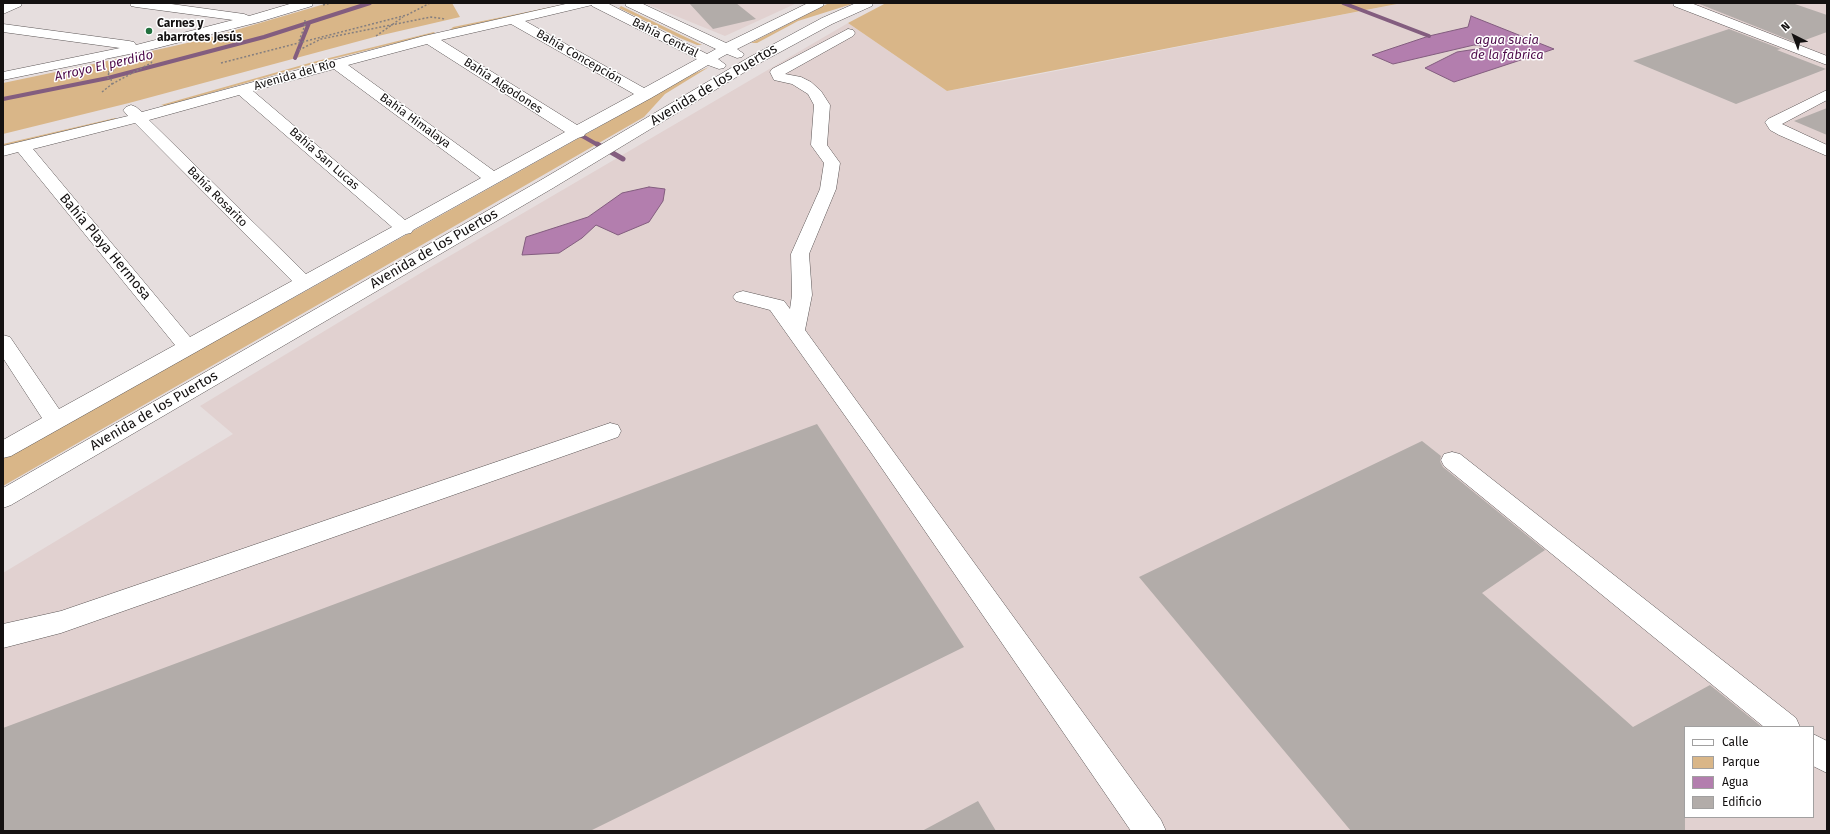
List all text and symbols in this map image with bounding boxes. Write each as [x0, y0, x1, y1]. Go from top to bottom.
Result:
street label: Bahía Central [629, 15, 701, 61]
north arrow [1774, 16, 1814, 56]
place label: Carnes y abarrotes Jesús [157, 17, 242, 45]
text: N [1779, 19, 1793, 34]
marker: Carnes y abarrotes Jesús [144, 26, 154, 36]
street label: Bahía Concepción [533, 27, 625, 87]
water label: agua sucia de la fabrica [1470, 32, 1544, 63]
street label: Avenida de los Puertos [648, 40, 780, 130]
water label: Arroyo El perdido [53, 47, 155, 85]
street label: Bahía Algodones [461, 55, 545, 117]
street label: Avenida del Río [252, 56, 338, 94]
street label: Bahía Himalaya [377, 90, 453, 152]
street label: Bahía San Lucas [286, 125, 362, 193]
street label: Bahía Rosarito [184, 164, 250, 230]
street label: Bahía Playa Hermosa [56, 190, 154, 304]
street label: Avenida de los Puertos [367, 205, 501, 293]
street label: Avenida de los Puertos [87, 367, 221, 455]
legend [1684, 726, 1814, 818]
text: Calle [1722, 735, 1749, 749]
text: Parque [1722, 755, 1760, 769]
text: Agua [1722, 775, 1749, 789]
text: Edificio [1722, 795, 1762, 809]

